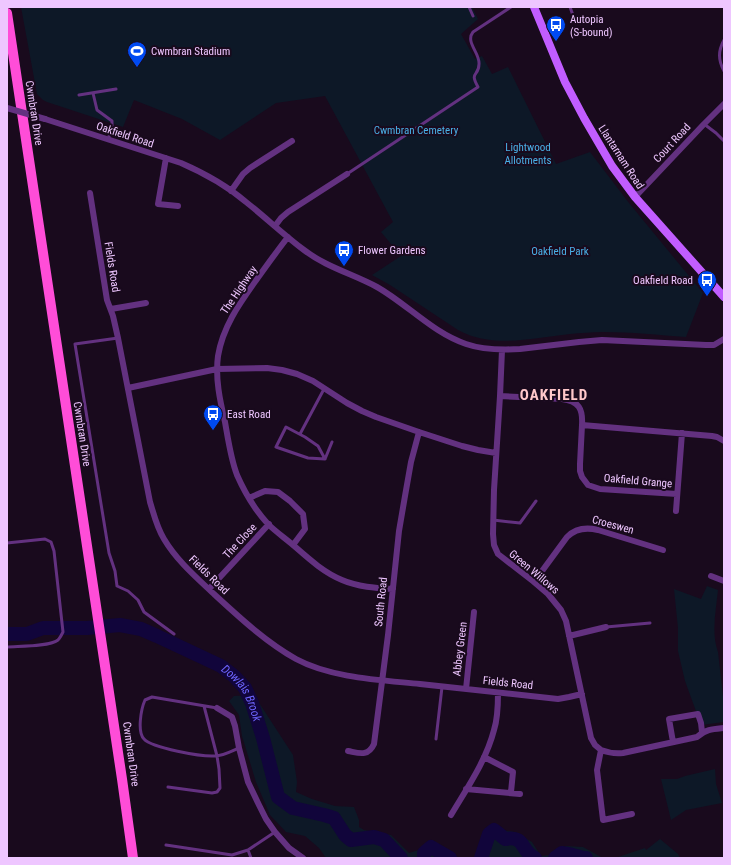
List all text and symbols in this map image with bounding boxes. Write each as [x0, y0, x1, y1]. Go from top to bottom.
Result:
place label: Autopia (S-bound) [570, 13, 612, 39]
bus stop icon: Autopia (S-bound) [545, 14, 567, 42]
sports icon: Cwmbran Stadium [126, 40, 148, 68]
place label: Cwmbran Stadium [151, 45, 230, 58]
street label: Cwmbran Drive [22, 80, 46, 146]
street label: Oakfield Road [94, 120, 156, 150]
street label: Court Road [651, 121, 693, 165]
street label: Llantarnam Road [595, 123, 647, 191]
park label: Cwmbran Cemetery [374, 124, 459, 137]
park label: Lightwood Allotments [504, 141, 552, 167]
bus stop icon: Flower Gardens [333, 239, 355, 267]
street label: Fields Road [102, 241, 122, 293]
place label: Flower Gardens [358, 244, 426, 257]
park label: Oakfield Park [531, 245, 589, 258]
street label: The Highway [218, 263, 260, 317]
bus stop icon: Oakfield Road [696, 269, 718, 297]
place label: Oakfield Road [633, 274, 693, 287]
district label: OAKFIELD [520, 386, 588, 404]
street label: Cwmbran Drive [70, 401, 94, 467]
bus stop icon: East Road [202, 403, 224, 431]
place label: East Road [227, 408, 271, 421]
street label: Oakfield Grange [603, 472, 673, 490]
street label: Croeswen [591, 513, 635, 537]
street label: The Close [221, 521, 259, 561]
street label: Green Willows [506, 547, 562, 597]
street label: Fields Road [186, 553, 232, 597]
street label: South Road [372, 577, 390, 627]
street label: Abbey Green [450, 621, 470, 677]
water label: Dowlais Brook [219, 662, 265, 724]
street label: Fields Road [482, 674, 534, 692]
street label: Cwmbran Drive [120, 721, 142, 787]

